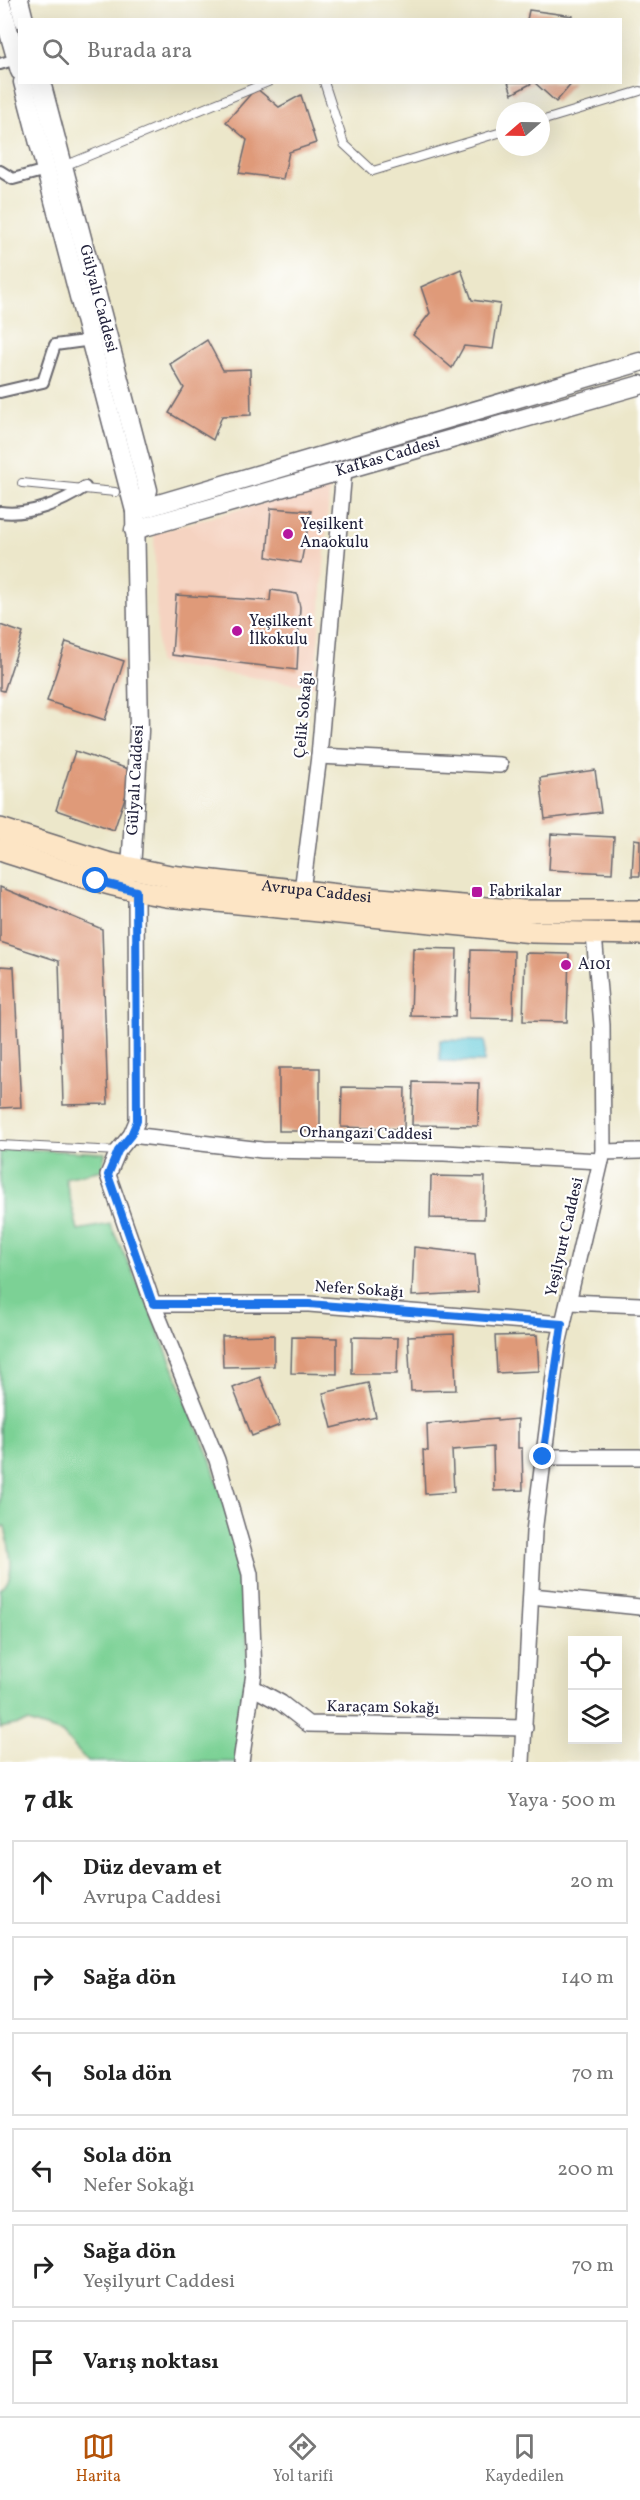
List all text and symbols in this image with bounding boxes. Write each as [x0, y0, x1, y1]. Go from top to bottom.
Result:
search box [18, 18, 622, 84]
icon: search [39, 35, 72, 68]
text: Burada ara [87, 36, 192, 67]
north arrow [496, 102, 550, 156]
street label: Gülyalı Caddesi [73, 242, 123, 355]
street label: Kafkas Caddesi [333, 432, 443, 483]
place label: Yeşilkent Anaokulu [300, 514, 369, 554]
marker: Yeşilkent Anaokulu [281, 527, 295, 541]
place label: Yeşilkent İlkokulu [249, 611, 313, 651]
marker: Yeşilkent İlkokulu [230, 624, 244, 638]
street label: Çelik Sokağı [289, 671, 319, 759]
street label: Gülyalı Caddesi [122, 724, 150, 836]
route start [82, 867, 108, 893]
street label: Avrupa Caddesi [260, 875, 373, 909]
place label: Fabrikalar [489, 881, 562, 903]
marker: Fabrikalar [470, 885, 484, 899]
place label: A101 [578, 954, 611, 976]
marker: A101 [559, 958, 573, 972]
street label: Orhangazi Caddesi [299, 1122, 433, 1146]
street label: Yeşilyurt Caddesi [541, 1175, 589, 1299]
street label: Nefer Sokağı [314, 1276, 404, 1304]
route end [529, 1443, 555, 1469]
map controls [568, 1636, 622, 1744]
button: locate [568, 1636, 622, 1690]
button: layers [568, 1690, 622, 1744]
street label: Karaçam Sokağı [326, 1696, 440, 1720]
text: 7 dk [24, 1783, 73, 1819]
text: Yaya · 500 m [507, 1787, 616, 1815]
text: Düz devam et [83, 1853, 222, 1884]
icon: ahead [26, 1866, 59, 1899]
text: 20 m [570, 1868, 614, 1896]
text: Avrupa Caddesi [83, 1884, 221, 1912]
icon: right [26, 1962, 59, 1995]
text: Sağa dön [83, 1963, 176, 1994]
text: 140 m [561, 1964, 614, 1992]
icon: left [26, 2058, 59, 2091]
text: Sola dön [83, 2059, 172, 2090]
text: 70 m [571, 2060, 614, 2088]
text: Sola dön [83, 2141, 172, 2172]
icon: left [26, 2154, 59, 2187]
text: 200 m [557, 2156, 614, 2184]
text: Nefer Sokağı [83, 2172, 195, 2200]
text: Sağa dön [83, 2237, 176, 2268]
icon: right [26, 2250, 59, 2283]
text: 70 m [571, 2252, 614, 2280]
text: Yeşilyurt Caddesi [83, 2268, 235, 2296]
icon: arrive [26, 2346, 59, 2379]
text: Varış noktası [83, 2347, 219, 2378]
tab: Harita [76, 2430, 121, 2488]
tab: Yol tarifi [273, 2430, 333, 2488]
tab: Kaydedilen [485, 2430, 564, 2488]

